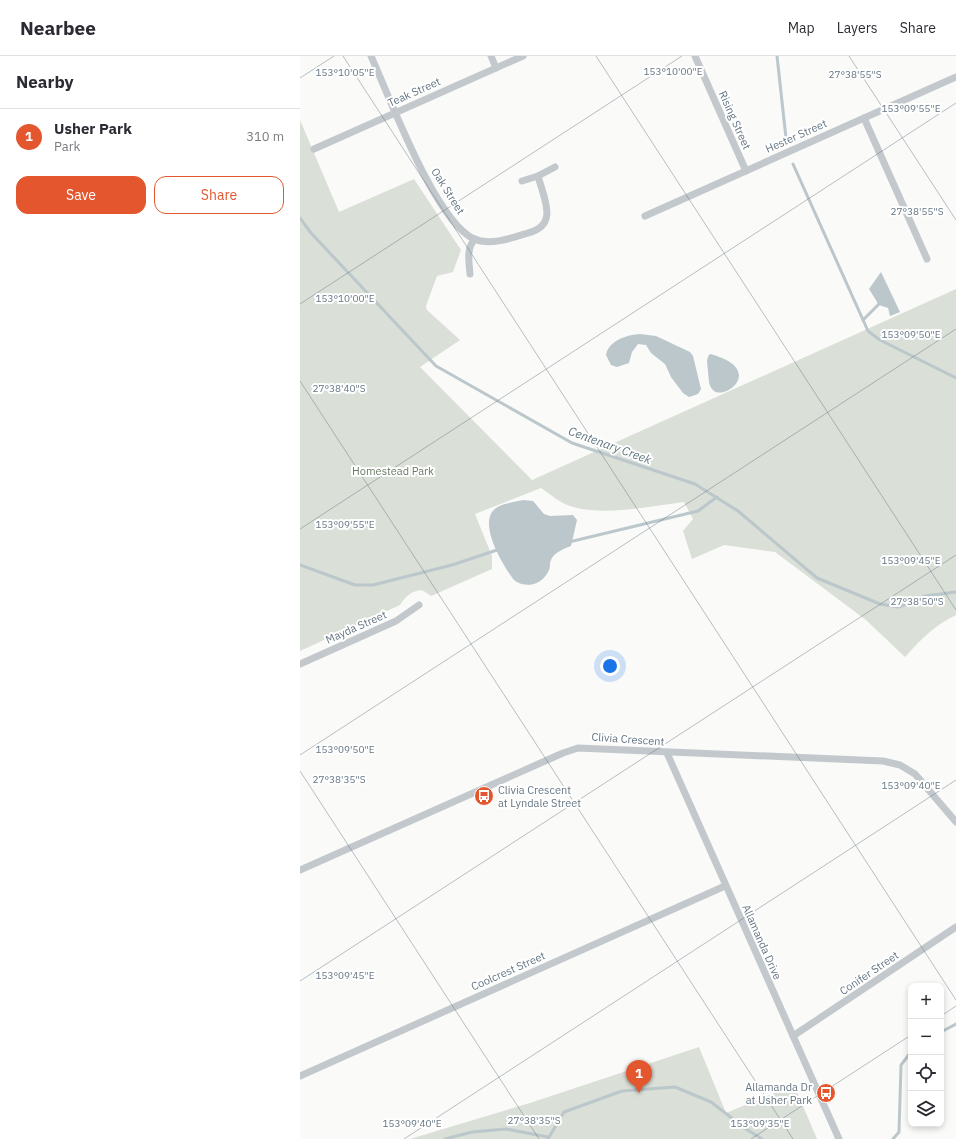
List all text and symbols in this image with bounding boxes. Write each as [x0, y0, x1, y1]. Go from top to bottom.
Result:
text: Nearbee [20, 16, 96, 40]
text: Map [788, 19, 815, 37]
text: Layers [837, 19, 878, 37]
text: Share [900, 19, 936, 37]
text: 153°10'00"E [643, 65, 703, 78]
text: 153°10'05"E [315, 66, 375, 79]
text: 27°38'55"S [828, 68, 882, 81]
text: Nearby [16, 71, 74, 93]
street label: Teak Street [386, 74, 443, 110]
street label: Rising Street [716, 88, 754, 152]
text: 153°09'55"E [881, 102, 941, 115]
street label: Hester Street [763, 116, 829, 156]
text: Usher Park [54, 119, 132, 138]
text: 1 [25, 128, 33, 145]
text: 310 m [246, 128, 284, 145]
text: Park [54, 138, 80, 155]
street label: Oak Street [428, 165, 468, 217]
button: Save [16, 176, 146, 214]
button: Share [154, 176, 284, 214]
text: 27°38'55"S [890, 205, 944, 218]
text: 153°10'00"E [315, 292, 375, 305]
text: 153°09'50"E [881, 328, 941, 341]
text: 27°38'40"S [312, 382, 366, 395]
water label: Centenary Creek [567, 423, 654, 467]
park label: Homestead Park [352, 464, 434, 478]
text: 153°09'55"E [315, 518, 375, 531]
text: 153°09'45"E [881, 554, 941, 567]
text: 27°38'50"S [890, 595, 944, 608]
street label: Mayda Street [323, 607, 389, 647]
your location [600, 656, 620, 676]
street label: Clivia Crescent [591, 729, 665, 749]
text: 153°09'50"E [315, 743, 375, 756]
text: 27°38'35"S [312, 773, 366, 786]
text: 153°09'40"E [881, 779, 941, 792]
place label: Clivia Crescent at Lyndale Street [498, 783, 581, 810]
bus stop icon: Clivia Crescent at Lyndale Street [473, 785, 495, 807]
street label: Allamanda Drive [739, 902, 785, 982]
street label: Coolcrest Street [469, 948, 547, 994]
street label: Conifer Street [837, 948, 901, 998]
text: 153°09'45"E [315, 969, 375, 982]
map controls [908, 983, 944, 1127]
button: + [908, 983, 944, 1019]
button: − [908, 1019, 944, 1055]
button: locate [908, 1055, 944, 1091]
pin: 1 [626, 1060, 652, 1093]
place label: Allamanda Dr at Usher Park [745, 1080, 812, 1107]
bus stop icon: Allamanda Dr at Usher Park [815, 1082, 837, 1104]
button: layers [908, 1091, 944, 1127]
text: 27°38'35"S [507, 1114, 561, 1127]
text: 153°09'40"E [382, 1117, 442, 1130]
text: 153°09'35"E [730, 1117, 790, 1130]

